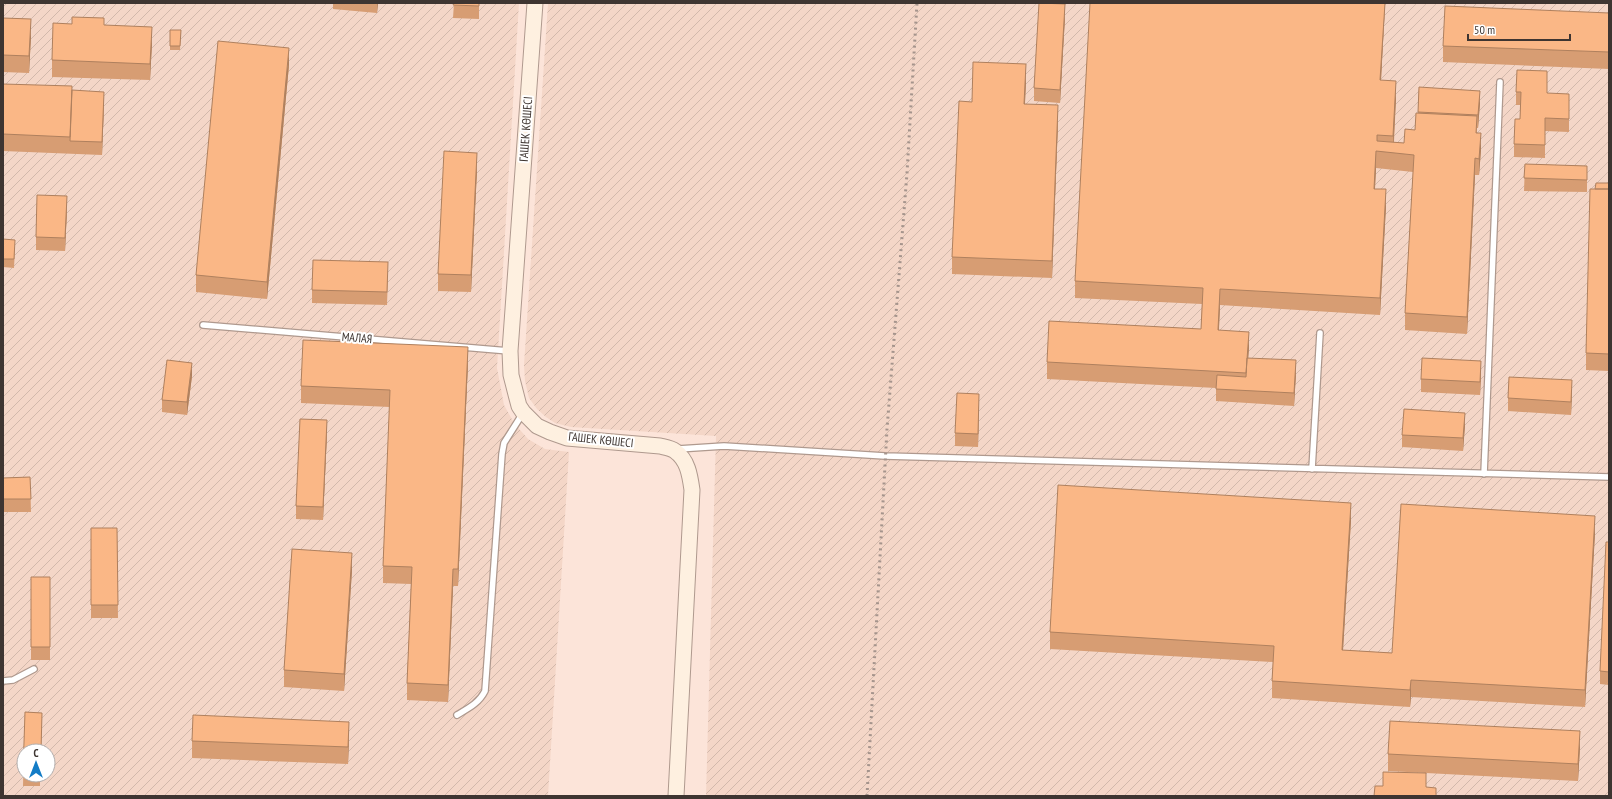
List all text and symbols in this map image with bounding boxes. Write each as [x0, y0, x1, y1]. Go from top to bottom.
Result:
scale bar [1468, 16, 1570, 42]
text: 50 m [1474, 22, 1495, 37]
street label: ГАШЕК КӨШЕСІ [516, 96, 535, 162]
street label: МАЛАЯ [341, 329, 373, 346]
street label: ГАШЕК КӨШЕСІ [568, 429, 634, 450]
north arrow [16, 743, 56, 783]
text: С [33, 746, 39, 760]

